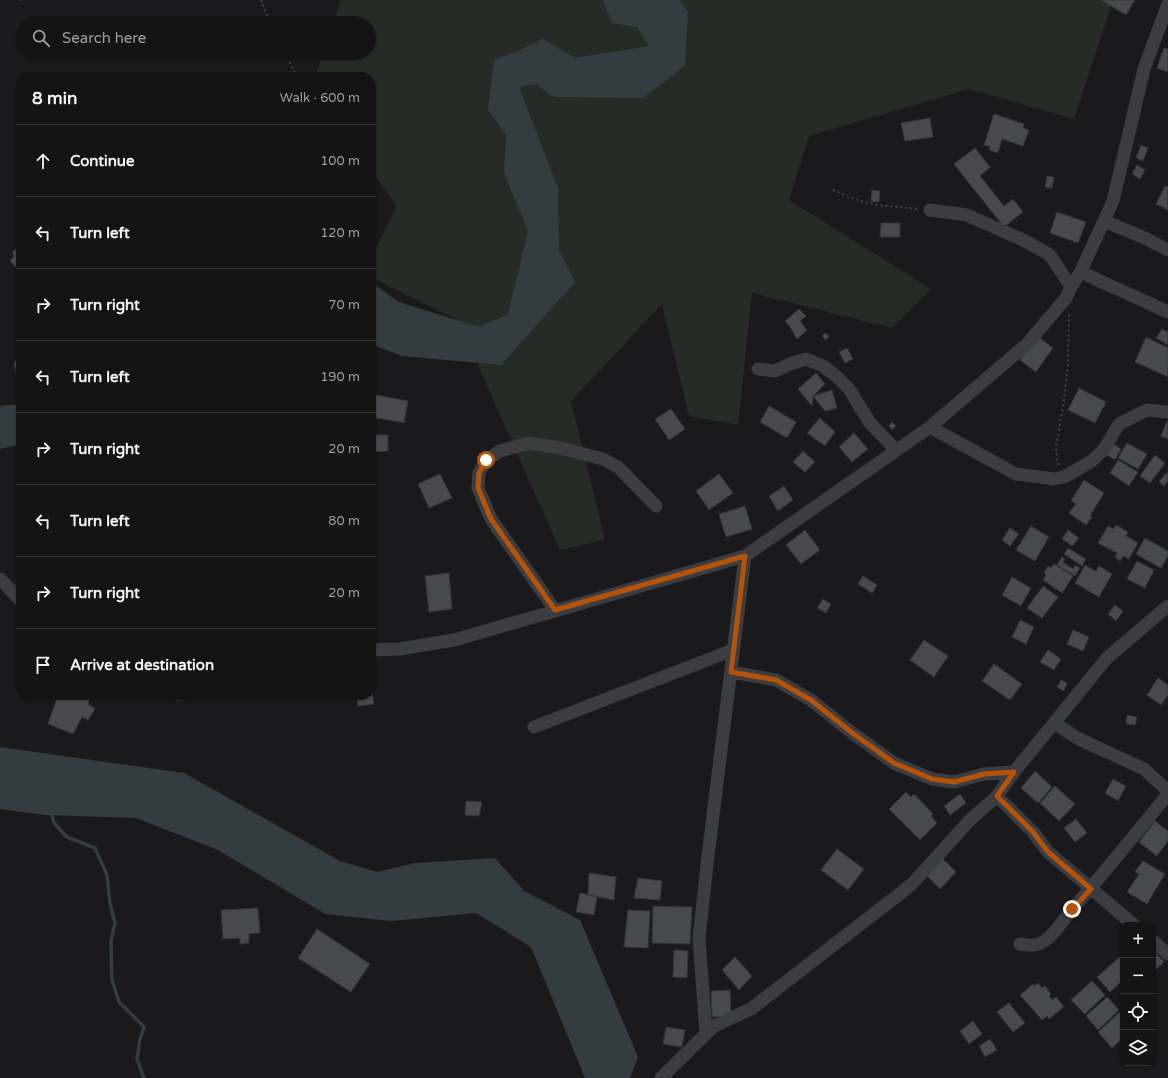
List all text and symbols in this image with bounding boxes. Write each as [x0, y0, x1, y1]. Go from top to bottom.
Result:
search box [16, 16, 376, 60]
icon: search [30, 27, 52, 49]
text: Search here [62, 29, 146, 47]
text: 8 min [32, 88, 77, 109]
text: Walk · 600 m [280, 90, 360, 106]
icon: ahead [32, 150, 54, 172]
text: Continue [70, 152, 134, 170]
text: 100 m [320, 153, 360, 169]
icon: left [32, 222, 54, 244]
text: Turn left [70, 224, 130, 242]
text: 120 m [320, 225, 360, 241]
icon: right [32, 294, 54, 316]
text: Turn right [70, 296, 140, 314]
text: 70 m [328, 297, 360, 313]
icon: left [32, 366, 54, 388]
text: Turn left [70, 368, 130, 386]
text: 190 m [320, 369, 360, 385]
icon: right [32, 438, 54, 460]
text: Turn right [70, 440, 140, 458]
text: 20 m [328, 441, 360, 457]
route start [477, 451, 495, 469]
icon: left [32, 510, 54, 532]
text: Turn left [70, 512, 130, 530]
text: 80 m [328, 513, 360, 529]
icon: right [32, 582, 54, 604]
text: Turn right [70, 584, 140, 602]
text: 20 m [328, 585, 360, 601]
icon: arrive [32, 654, 54, 676]
text: Arrive at destination [70, 656, 214, 674]
route end [1063, 900, 1081, 918]
map controls [1120, 922, 1156, 1066]
button: + [1120, 922, 1156, 958]
button: − [1120, 958, 1156, 994]
button: locate [1120, 994, 1156, 1030]
button: layers [1120, 1030, 1156, 1066]

